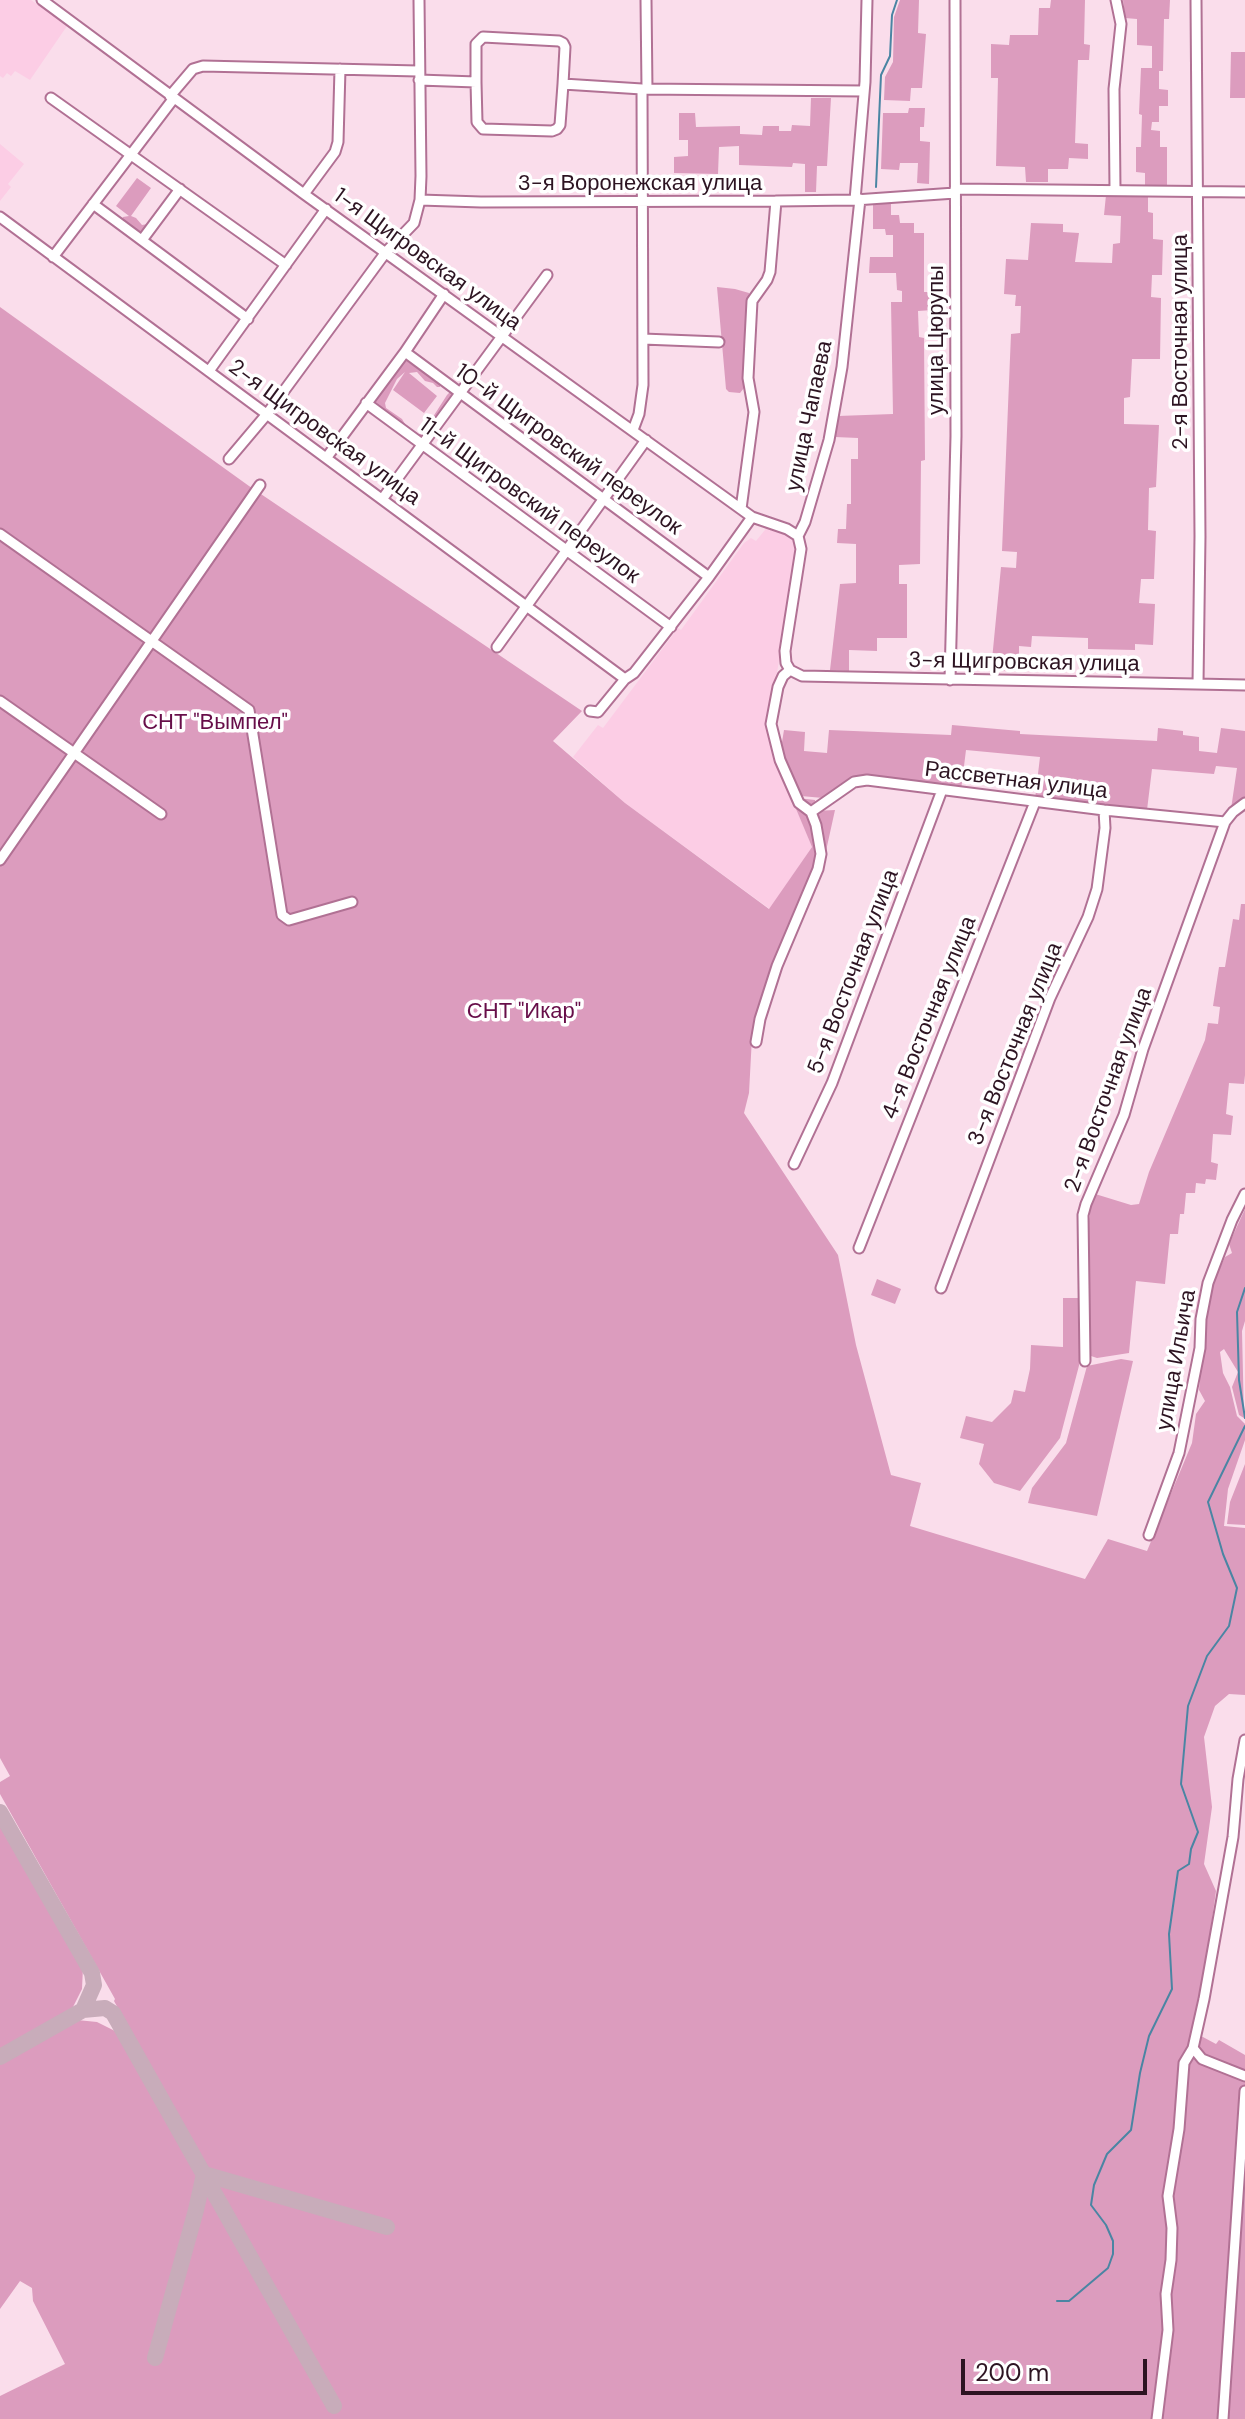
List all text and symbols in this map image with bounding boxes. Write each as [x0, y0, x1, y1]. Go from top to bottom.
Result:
street label: 3-я Воронежская улица [518, 171, 762, 197]
street label: 1-я Щигровская улица [328, 183, 526, 337]
street label: 2-я Восточная улица [1168, 234, 1194, 450]
street label: улица Цюрупы [924, 265, 950, 415]
street label: улица Чапаева [781, 338, 839, 494]
street label: 2-я Щигровская улица [223, 354, 425, 512]
street label: 10-й Щигровский переулок [450, 359, 686, 541]
street label: 11-й Щигровский переулок [414, 412, 644, 590]
street label: 3-я Щигровская улица [908, 648, 1140, 678]
park label: СНТ "Вымпел" [142, 710, 288, 736]
street label: Рассветная улица [923, 757, 1109, 805]
street label: 5-я Восточная улица [803, 866, 905, 1078]
street label: 4-я Восточная улица [877, 913, 983, 1123]
street label: 3-я Восточная улица [963, 939, 1069, 1149]
street label: 2-я Восточная улица [1060, 984, 1158, 1196]
park label: СНТ "Икар" [467, 999, 581, 1025]
street label: улица Ильича [1152, 1288, 1202, 1432]
scale bar [965, 2343, 1151, 2393]
text: 200 m [975, 2357, 1049, 2388]

